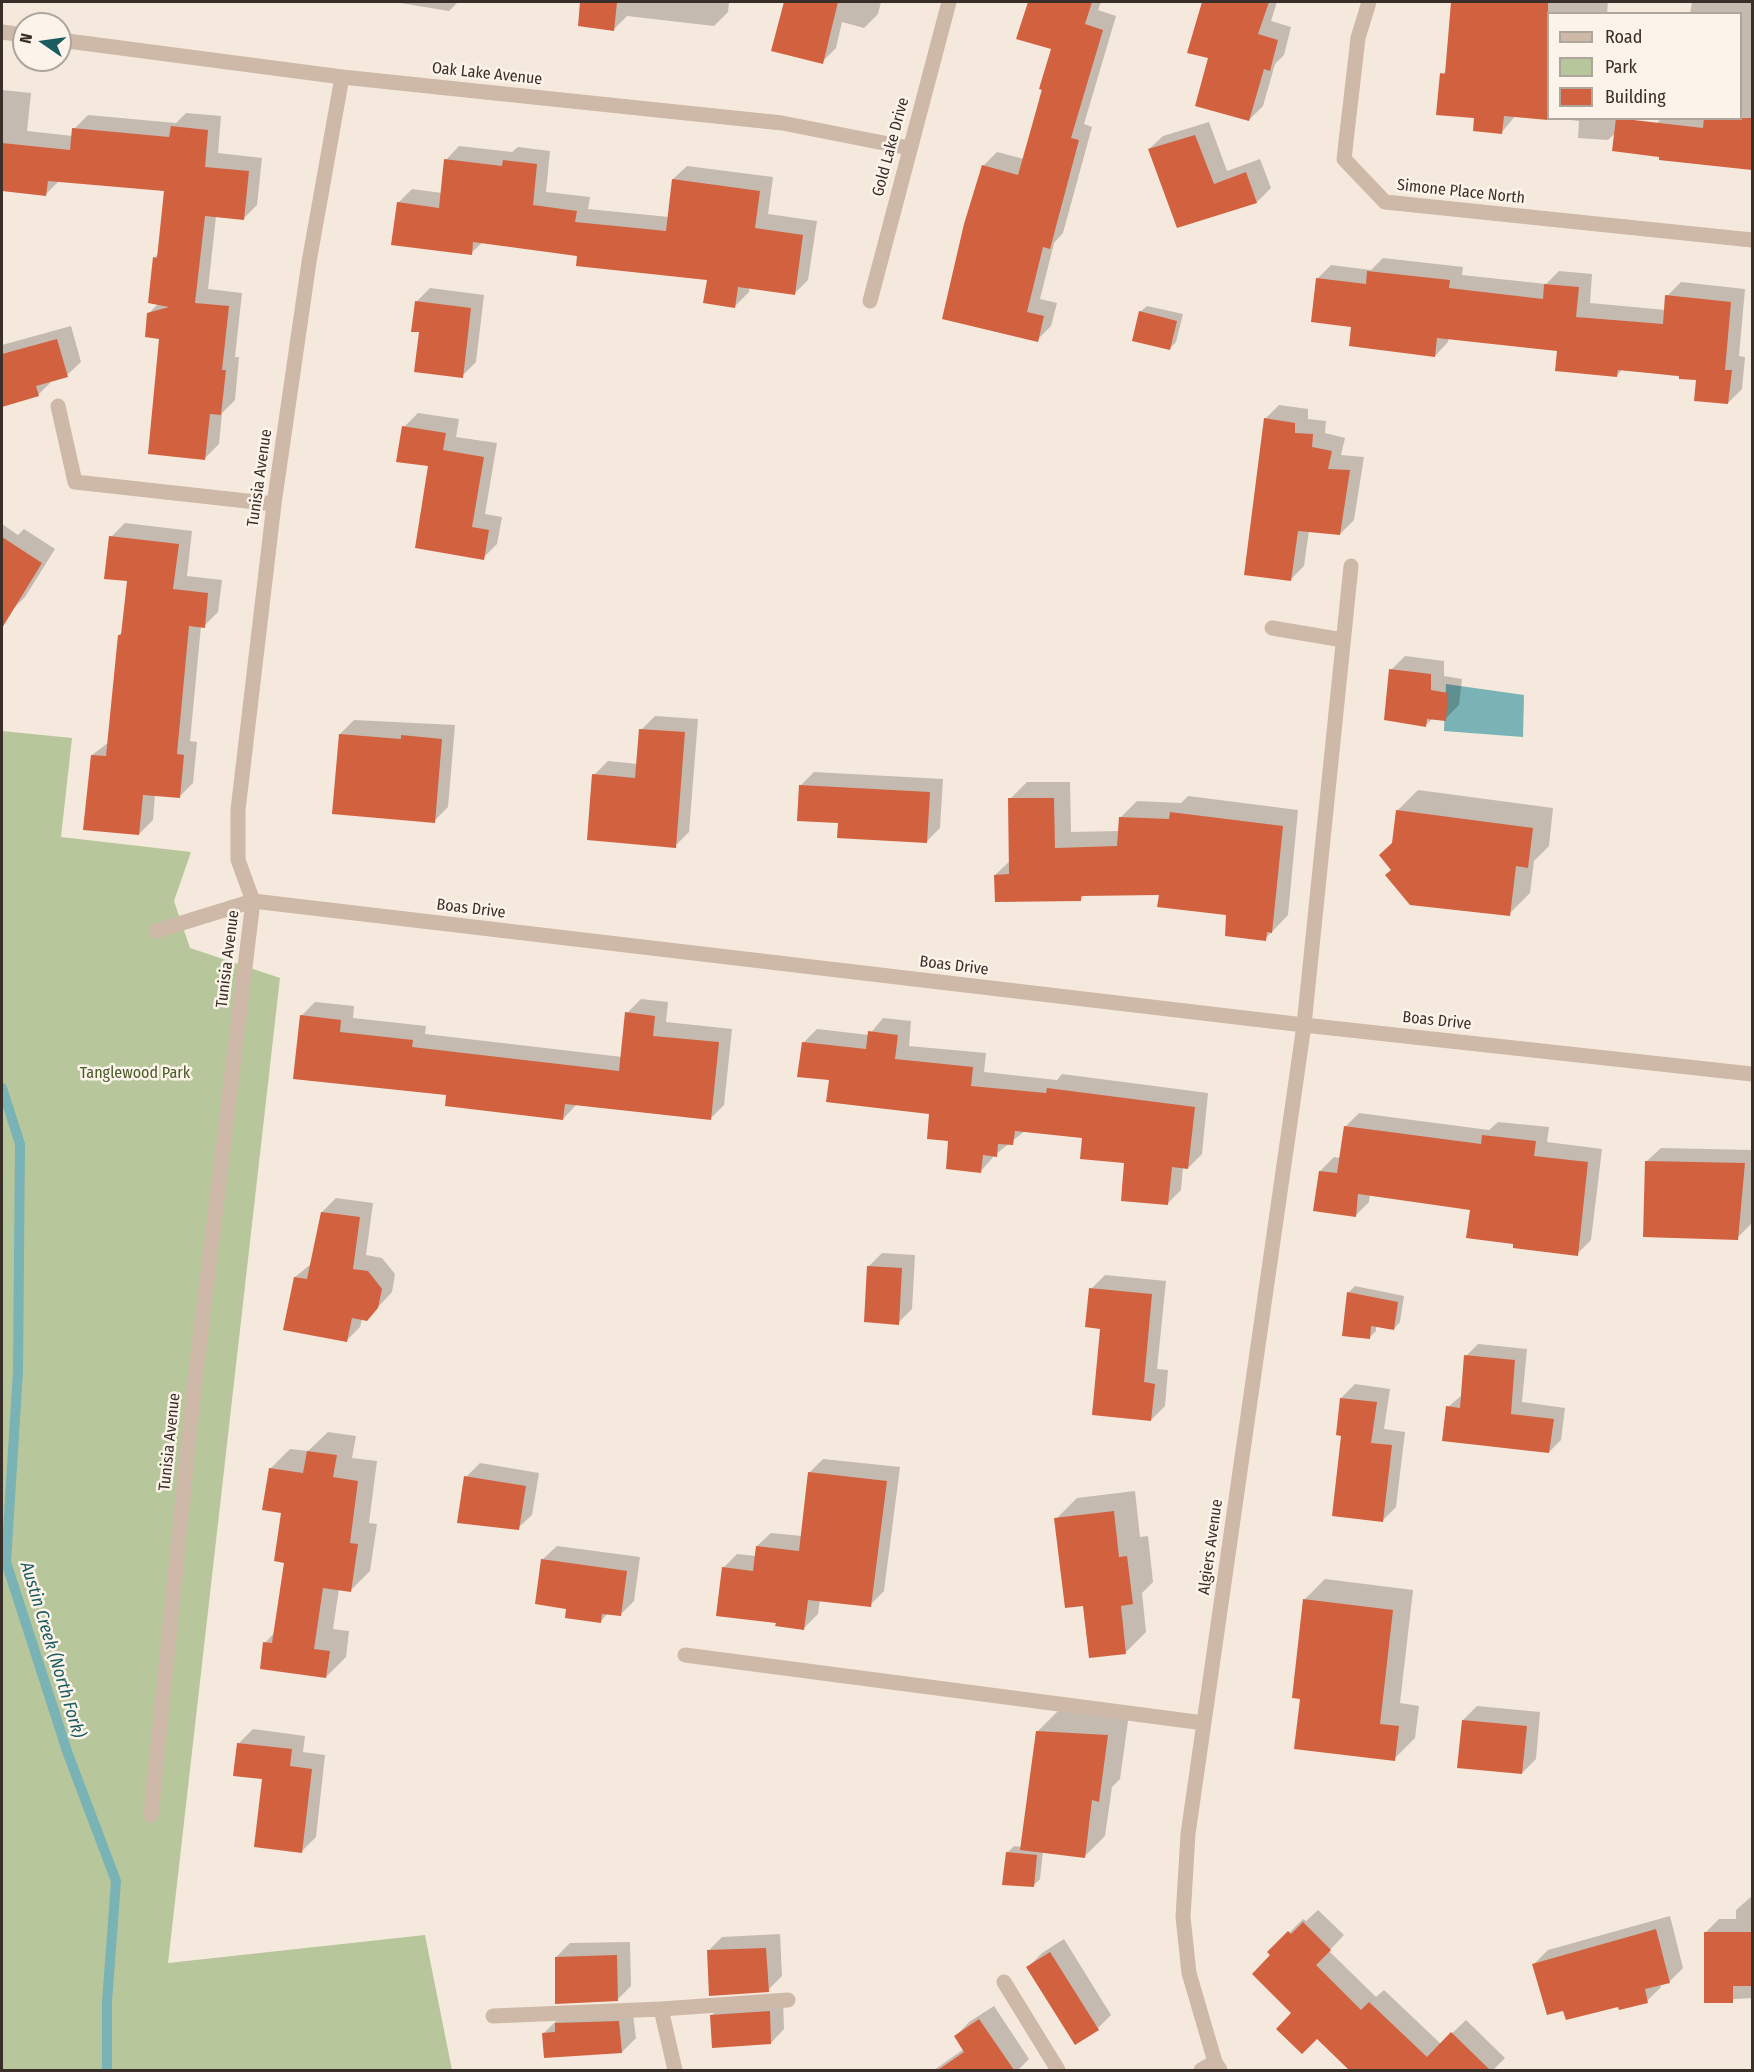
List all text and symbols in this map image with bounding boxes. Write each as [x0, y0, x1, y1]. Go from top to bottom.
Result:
north arrow [12, 12, 72, 72]
legend [1547, 12, 1742, 120]
text: Road [1605, 26, 1642, 48]
text: N [16, 31, 36, 45]
text: Park [1605, 56, 1637, 78]
street label: Oak Lake Avenue [431, 59, 543, 89]
text: Building [1605, 86, 1666, 108]
street label: Gold Lake Drive [869, 95, 913, 199]
street label: Simone Place North [1396, 176, 1526, 208]
street label: Tunisia Avenue [244, 428, 276, 528]
street label: Boas Drive [435, 895, 507, 923]
street label: Tunisia Avenue [212, 909, 244, 1009]
street label: Boas Drive [918, 952, 990, 980]
street label: Boas Drive [1402, 1008, 1472, 1034]
park label: Tanglewood Park [80, 1064, 190, 1084]
street label: Tunisia Avenue [155, 1392, 185, 1492]
street label: Algiers Avenue [1195, 1498, 1227, 1596]
water label: Austin Creek (North Fork) [15, 1559, 89, 1741]

